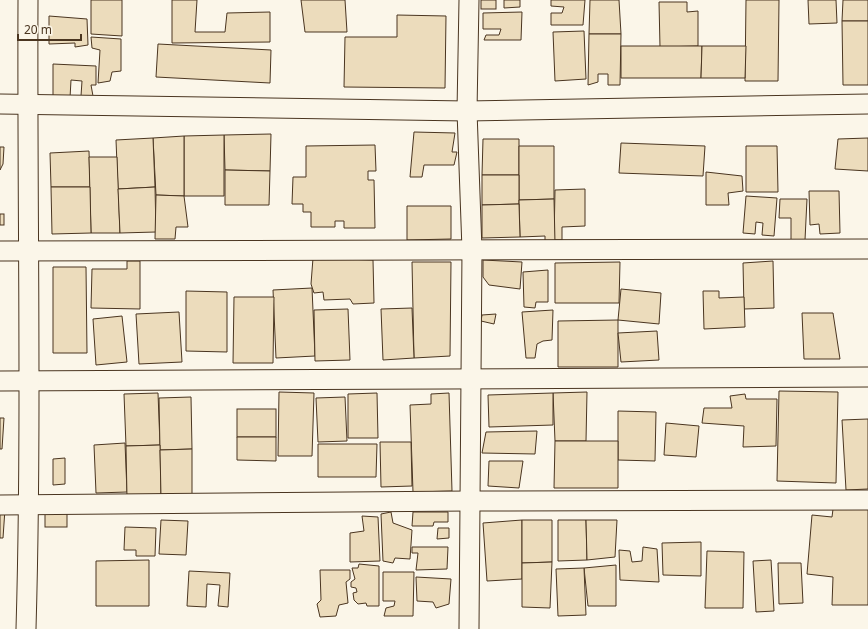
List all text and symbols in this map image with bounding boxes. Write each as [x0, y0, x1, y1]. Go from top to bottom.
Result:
scale bar [18, 16, 81, 42]
text: 20 m [24, 21, 52, 38]

